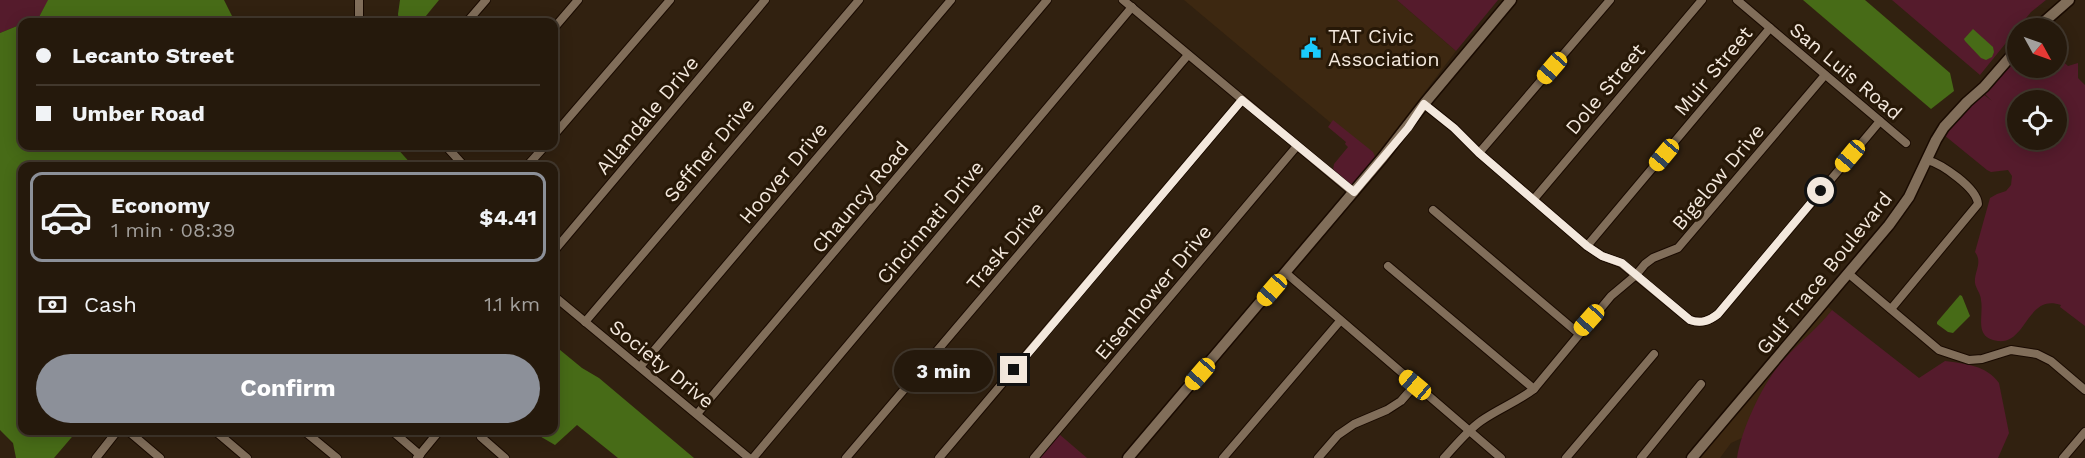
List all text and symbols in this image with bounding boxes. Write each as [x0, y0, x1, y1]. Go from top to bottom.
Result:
street label: San Luis Road [1785, 17, 1907, 125]
north arrow [2007, 18, 2067, 78]
map controls [2007, 18, 2067, 150]
street label: Muir Street [1669, 21, 1758, 121]
place label: TAT Civic Association [1328, 24, 1440, 71]
public building icon: TAT Civic Association [1299, 36, 1323, 60]
street label: Dole Street [1560, 38, 1650, 139]
text: Lecanto Street [72, 43, 234, 68]
car [1533, 49, 1571, 87]
street label: Allandale Drive [590, 51, 704, 179]
button: locate [2007, 90, 2067, 150]
street label: Seffner Drive [659, 93, 759, 207]
text: Umber Road [72, 101, 205, 126]
street label: Hoover Drive [734, 118, 832, 228]
street label: Bigelow Drive [1667, 119, 1769, 235]
car [1646, 135, 1682, 175]
street label: Chauncy Road [806, 136, 914, 258]
car [1832, 136, 1868, 176]
street label: Cincinnati Drive [871, 155, 989, 289]
route start [1807, 177, 1834, 204]
street label: Gulf Trace Boulevard [1751, 187, 1897, 359]
icon: car [39, 190, 93, 244]
text: Economy [111, 193, 210, 218]
street label: Trask Drive [961, 197, 1049, 295]
text: $4.41 [479, 205, 537, 230]
text: 1 min · 08:39 [111, 218, 235, 242]
street label: Eisenhower Drive [1090, 220, 1216, 364]
car [1253, 271, 1291, 309]
icon: cash [36, 288, 69, 321]
text: Cash [84, 292, 137, 317]
text: 1.1 km [484, 292, 540, 316]
car [1570, 301, 1608, 339]
street label: Society Drive [605, 315, 719, 413]
callout: 3 min [894, 349, 993, 391]
button: Confirm [36, 354, 540, 423]
car [1181, 355, 1219, 393]
route end [1000, 356, 1027, 383]
text: 3 min [916, 359, 971, 383]
car [1395, 367, 1435, 403]

